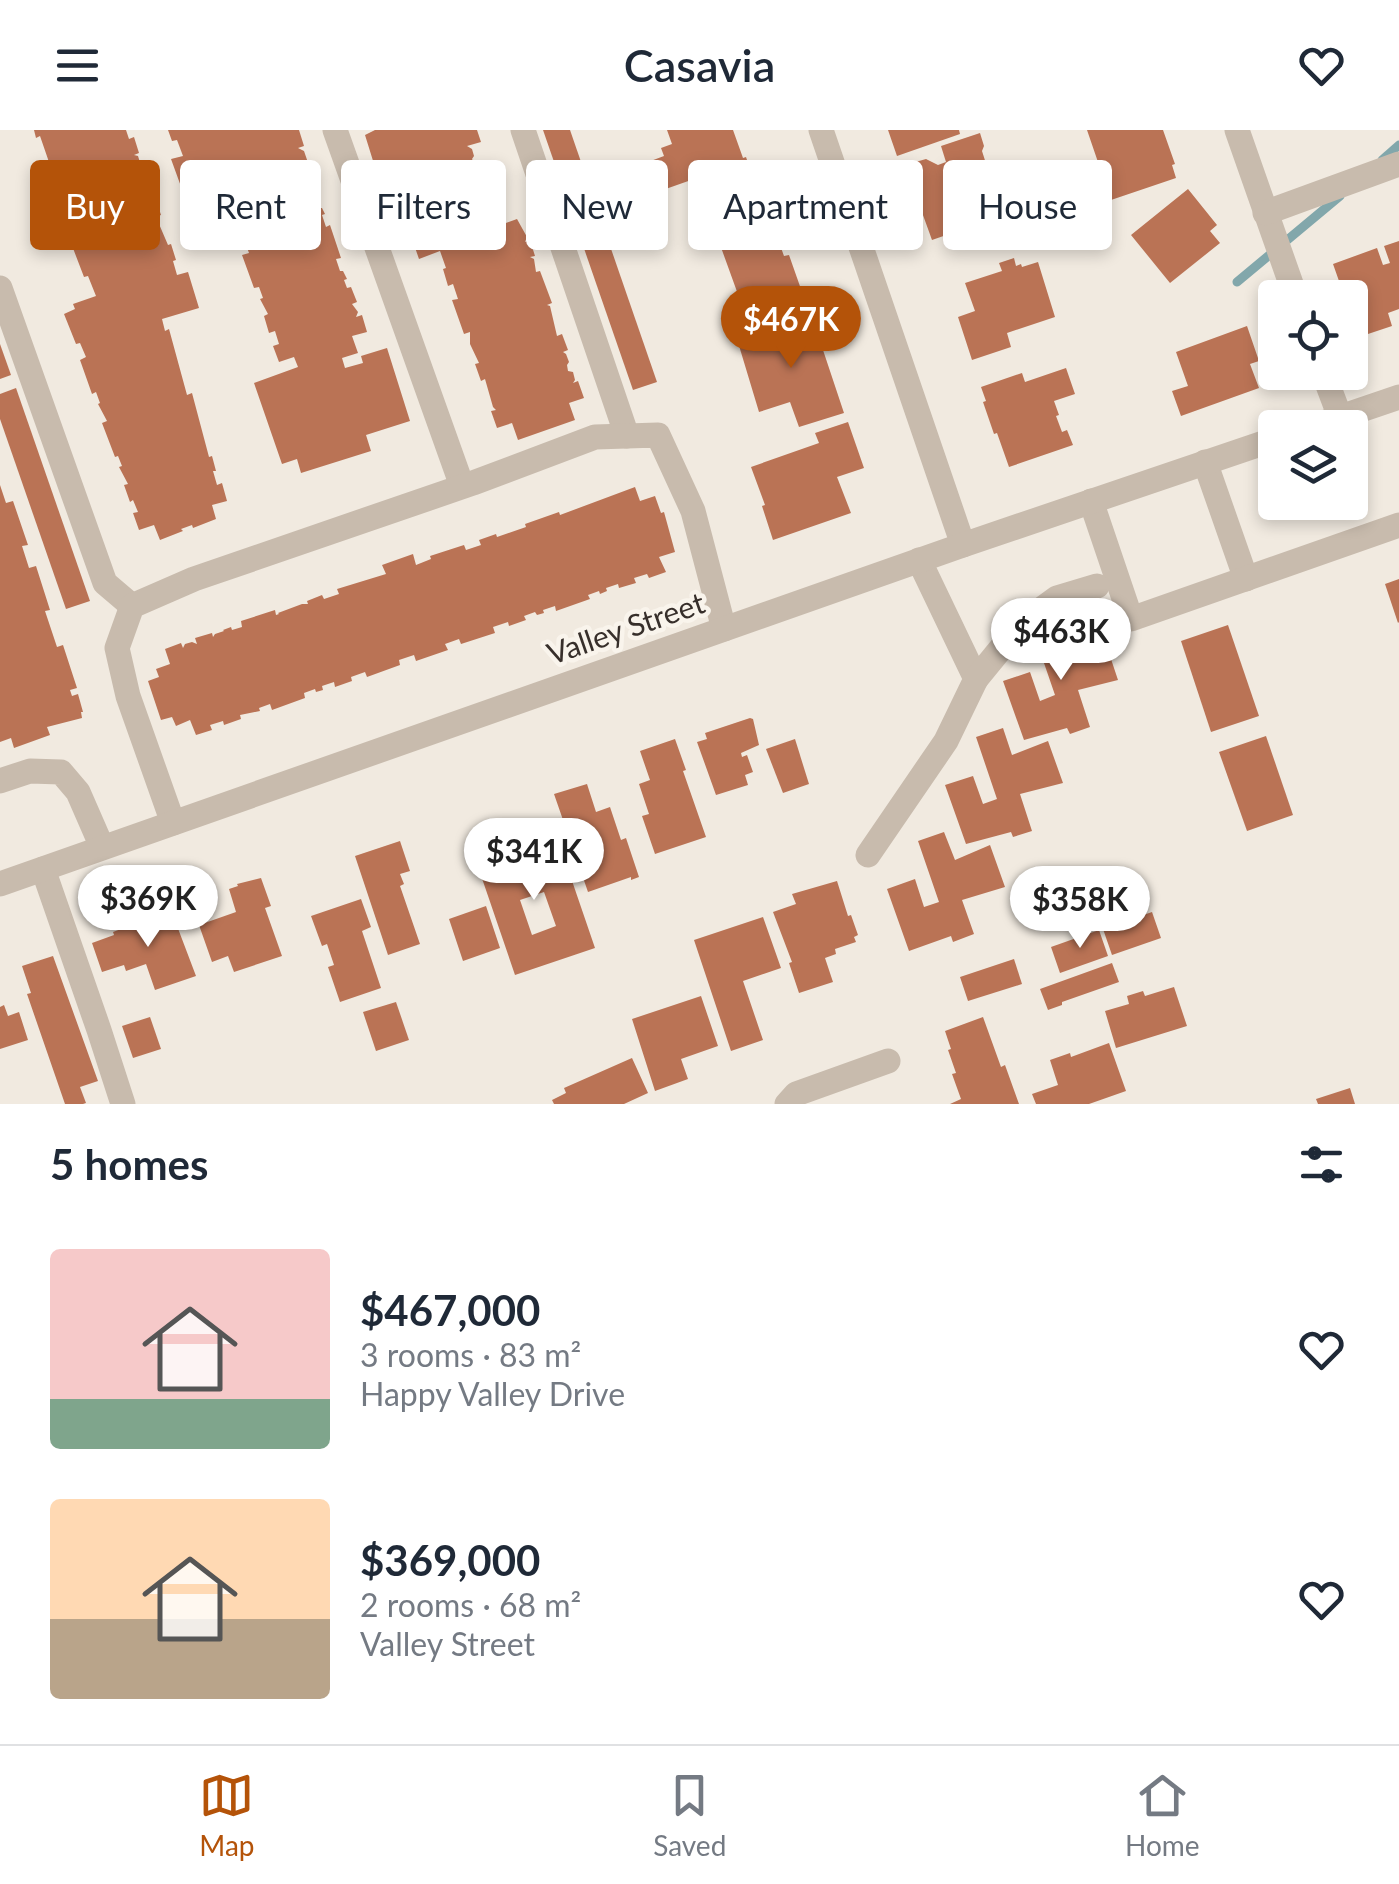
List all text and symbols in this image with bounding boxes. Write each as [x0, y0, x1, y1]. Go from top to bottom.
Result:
icon: menu [50, 38, 105, 93]
text: Casavia [624, 38, 775, 92]
icon: heart [1294, 38, 1349, 93]
chip: Buy [30, 160, 160, 250]
chip: Rent [180, 160, 321, 250]
chip: Filters [341, 160, 506, 250]
chip: New [526, 160, 668, 250]
chip: Apartment [688, 160, 923, 250]
chip: House [943, 160, 1112, 250]
map controls [1258, 280, 1368, 520]
button: locate [1258, 280, 1368, 390]
pin: $467K [721, 286, 861, 371]
text: $467K [743, 299, 839, 338]
button: layers [1258, 410, 1368, 520]
street label: Valley Street [542, 583, 709, 671]
pin: $463K [991, 598, 1131, 683]
text: $463K [1013, 611, 1109, 650]
pin: $341K [464, 818, 604, 903]
text: $341K [486, 831, 582, 870]
pin: $369K [78, 865, 218, 950]
pin: $358K [1010, 866, 1150, 951]
text: $369K [100, 878, 196, 917]
text: $358K [1032, 879, 1128, 918]
icon: filters [1294, 1137, 1349, 1192]
text: 5 homes [50, 1139, 208, 1189]
text: $467,000 [360, 1285, 540, 1335]
icon: home [130, 1289, 250, 1409]
icon: heart [1294, 1322, 1349, 1377]
text: 3 rooms · 83 m² [360, 1335, 581, 1374]
text: Happy Valley Drive [360, 1374, 625, 1413]
text: $369,000 [360, 1535, 540, 1585]
icon: home [130, 1539, 250, 1659]
icon: heart [1294, 1572, 1349, 1627]
text: 2 rooms · 68 m² [360, 1585, 581, 1624]
text: Valley Street [360, 1624, 535, 1663]
tab: Map [199, 1768, 255, 1862]
tab: Saved [653, 1768, 726, 1862]
tab: Home [1125, 1768, 1200, 1862]

